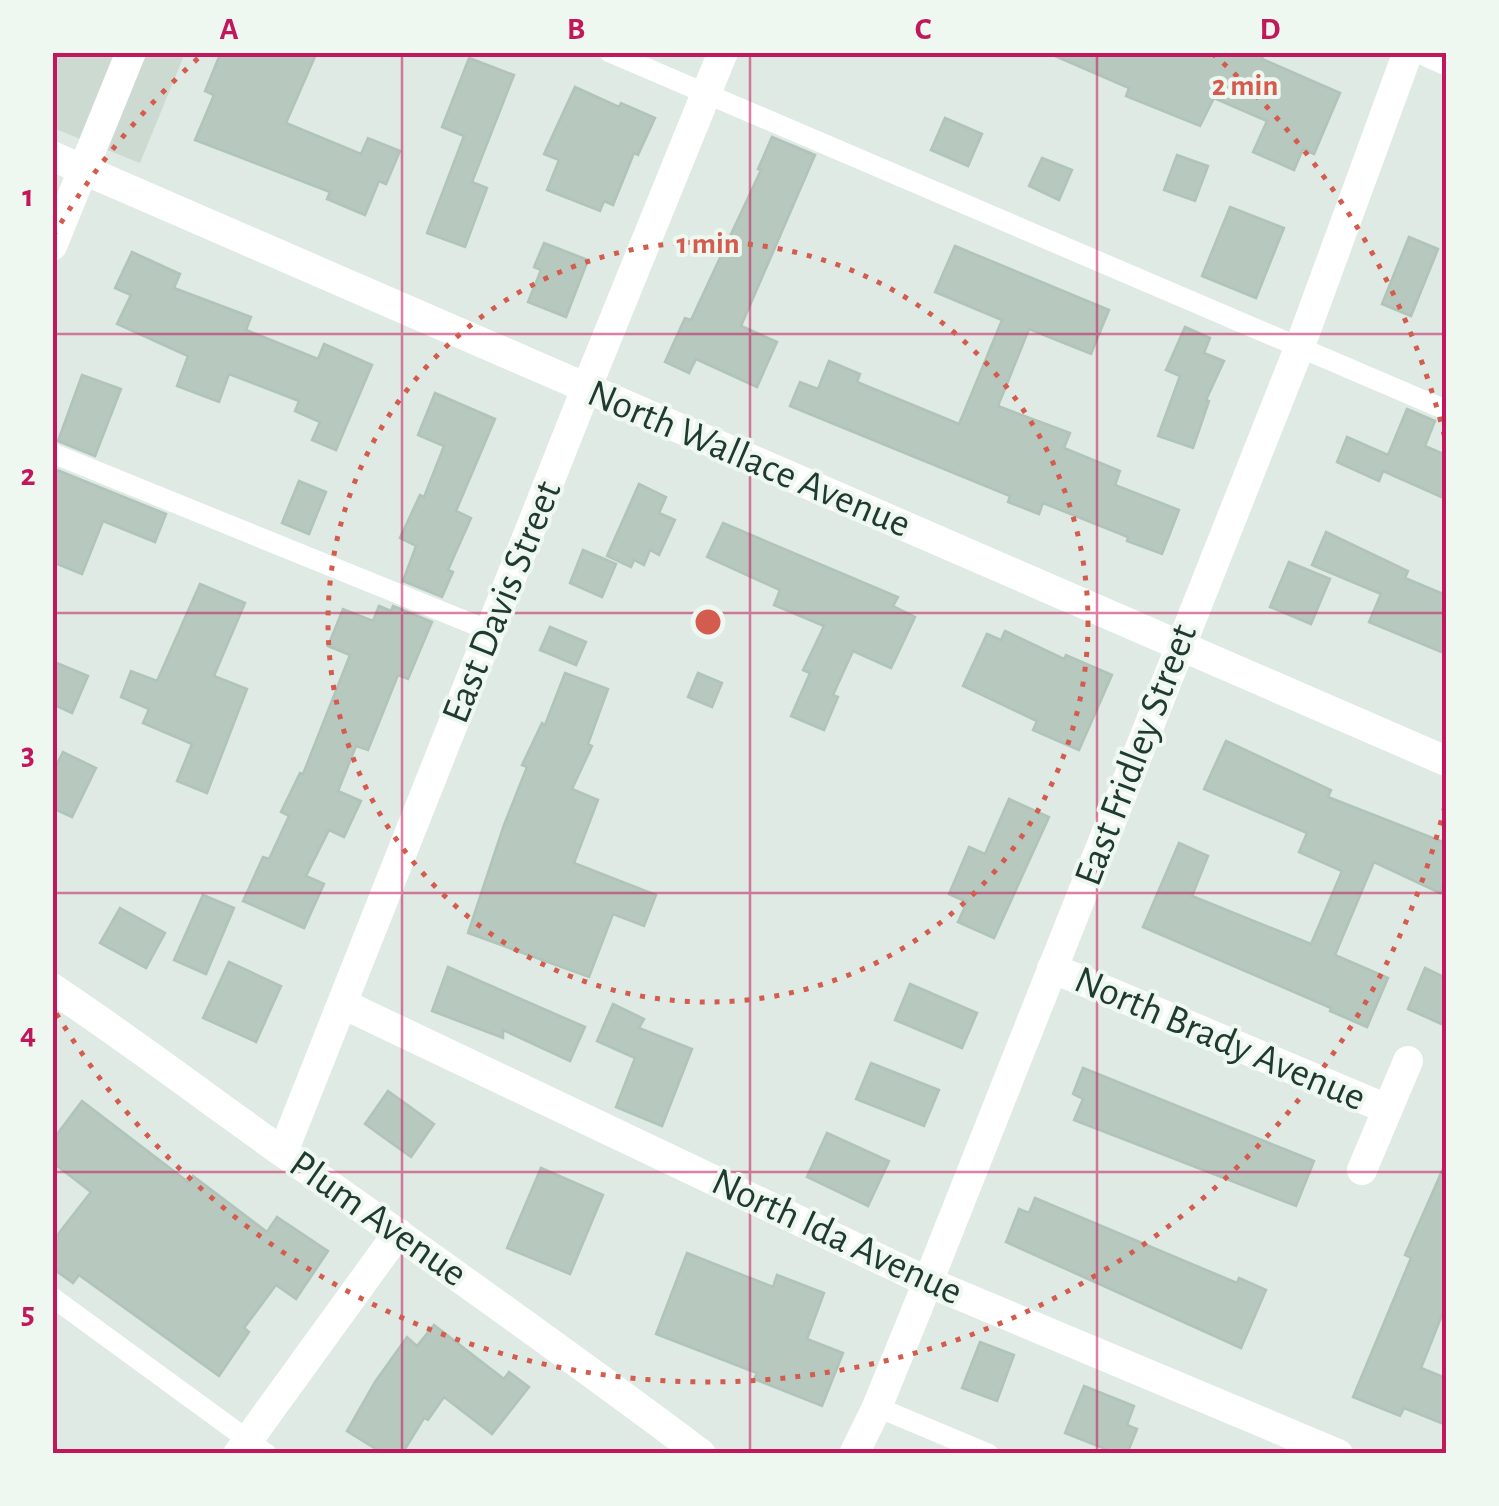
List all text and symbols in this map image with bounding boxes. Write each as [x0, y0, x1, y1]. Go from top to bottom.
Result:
text: A [219, 13, 239, 45]
text: B [567, 13, 585, 45]
text: C [915, 13, 932, 45]
text: D [1260, 13, 1281, 45]
text: 2 min [1212, 71, 1278, 101]
text: 1 [22, 180, 34, 212]
text: 1 min [676, 229, 740, 259]
street label: North Wallace Avenue [582, 373, 916, 545]
text: 2 [20, 459, 36, 491]
street label: East Davis Street [435, 475, 569, 729]
centre of rings [690, 604, 726, 640]
street label: East Fridley Street [1068, 619, 1204, 891]
text: 3 [21, 738, 35, 770]
street label: North Brady Avenue [1069, 960, 1371, 1118]
text: 4 [20, 1018, 36, 1050]
street label: Plum Avenue [282, 1144, 474, 1294]
street label: North Ida Avenue [706, 1162, 968, 1312]
text: 5 [21, 1297, 35, 1329]

